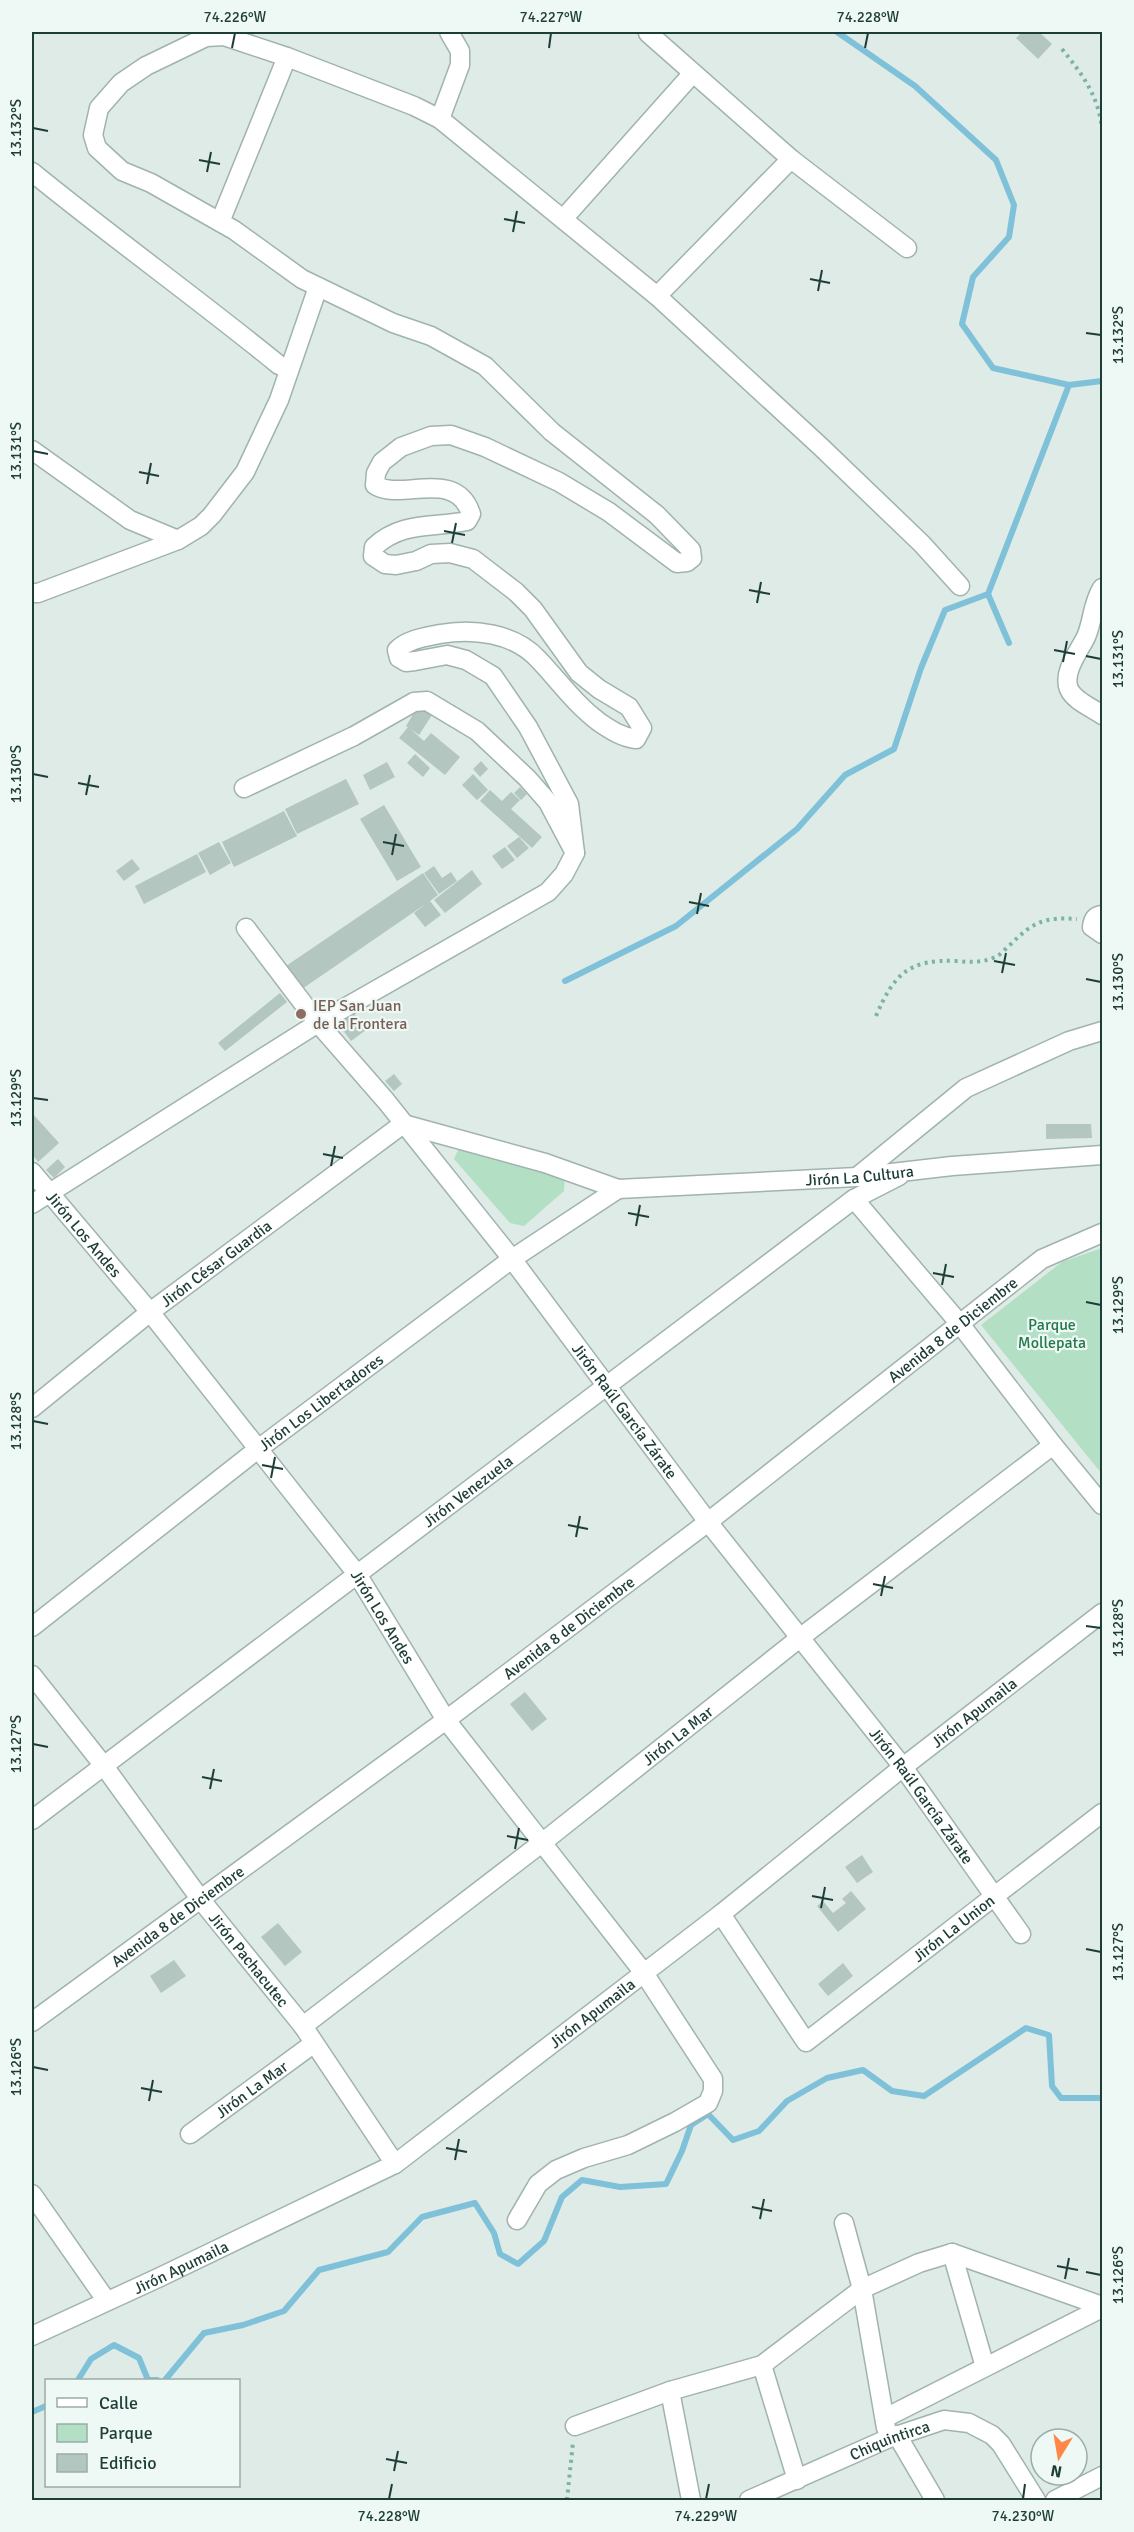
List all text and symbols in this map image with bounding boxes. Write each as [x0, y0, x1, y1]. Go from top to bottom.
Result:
text: 74.226°W [204, 8, 267, 26]
text: 74.227°W [520, 8, 583, 26]
text: 74.228°W [837, 8, 900, 26]
text: 13.132°S [7, 99, 25, 157]
text: 13.132°S [1109, 306, 1127, 364]
text: 13.131°S [7, 422, 25, 480]
text: 13.131°S [1109, 630, 1127, 688]
text: 13.130°S [7, 745, 25, 803]
text: 13.130°S [1109, 953, 1127, 1011]
place label: IEP San Juan de la Frontera [313, 996, 407, 1034]
marker: IEP San Juan de la Frontera [294, 1007, 308, 1021]
text: 13.129°S [7, 1069, 25, 1127]
street label: Jirón La Cultura [805, 1162, 915, 1191]
street label: Jirón Los Andes [41, 1187, 125, 1282]
street label: Jirón César Guardia [157, 1216, 276, 1312]
street label: Avenida 8 de Diciembre [884, 1273, 1022, 1388]
text: 13.129°S [1109, 1276, 1127, 1334]
park label: Parque Mollepata [1018, 1315, 1086, 1353]
street label: Jirón Raúl García Zárate [567, 1340, 681, 1483]
street label: Jirón Los Libertadores [255, 1350, 388, 1456]
text: 13.128°S [7, 1392, 25, 1450]
street label: Jirón Venezuela [419, 1451, 517, 1532]
street label: Jirón Los Andes [346, 1567, 418, 1668]
street label: Avenida 8 de Diciembre [499, 1572, 639, 1684]
text: 13.128°S [1109, 1599, 1127, 1657]
street label: Jirón Apumaila [928, 1674, 1021, 1752]
street label: Jirón La Mar [639, 1702, 717, 1770]
text: 13.127°S [7, 1715, 25, 1773]
street label: Jirón Raúl García Zárate [865, 1724, 977, 1868]
street label: Avenida 8 de Diciembre [108, 1862, 248, 1972]
street label: Jirón La Union [909, 1891, 999, 1967]
street label: Jirón Pachacutec [204, 1909, 293, 2012]
text: 13.127°S [1109, 1923, 1127, 1981]
street label: Jirón Apumaila [546, 1974, 640, 2053]
text: 13.126°S [7, 2038, 25, 2096]
street label: Jirón La Mar [212, 2057, 292, 2123]
street label: Jirón Apumaila [130, 2237, 232, 2299]
text: 13.126°S [1109, 2246, 1127, 2304]
legend [45, 2379, 240, 2487]
text: Calle [99, 2392, 138, 2414]
street label: Chiquintirca [847, 2416, 932, 2465]
text: Parque [99, 2422, 153, 2444]
north arrow [1029, 2427, 1089, 2487]
text: Edificio [99, 2452, 157, 2474]
text: N [1049, 2460, 1064, 2482]
text: 74.228°W [358, 2507, 421, 2525]
text: 74.229°W [675, 2507, 738, 2525]
text: 74.230°W [992, 2507, 1055, 2525]

